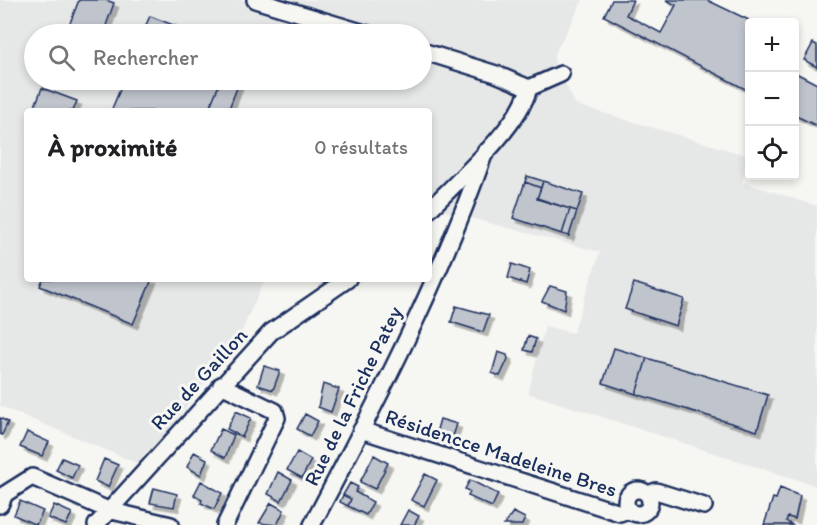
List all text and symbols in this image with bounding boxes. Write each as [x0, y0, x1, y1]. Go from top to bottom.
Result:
map controls [745, 18, 799, 180]
button: + [745, 18, 799, 72]
search box [24, 24, 432, 90]
icon: search [45, 41, 78, 74]
text: Rechercher [93, 44, 198, 71]
button: − [745, 72, 799, 126]
button: locate [745, 126, 799, 180]
text: À proximité [48, 131, 177, 163]
text: 0 résultats [314, 135, 408, 159]
street label: Rue de la Friche Patey [298, 302, 407, 490]
street label: Rue de Gaillon [145, 322, 252, 435]
street label: Résidencce Madeleine Bres [382, 403, 620, 502]

